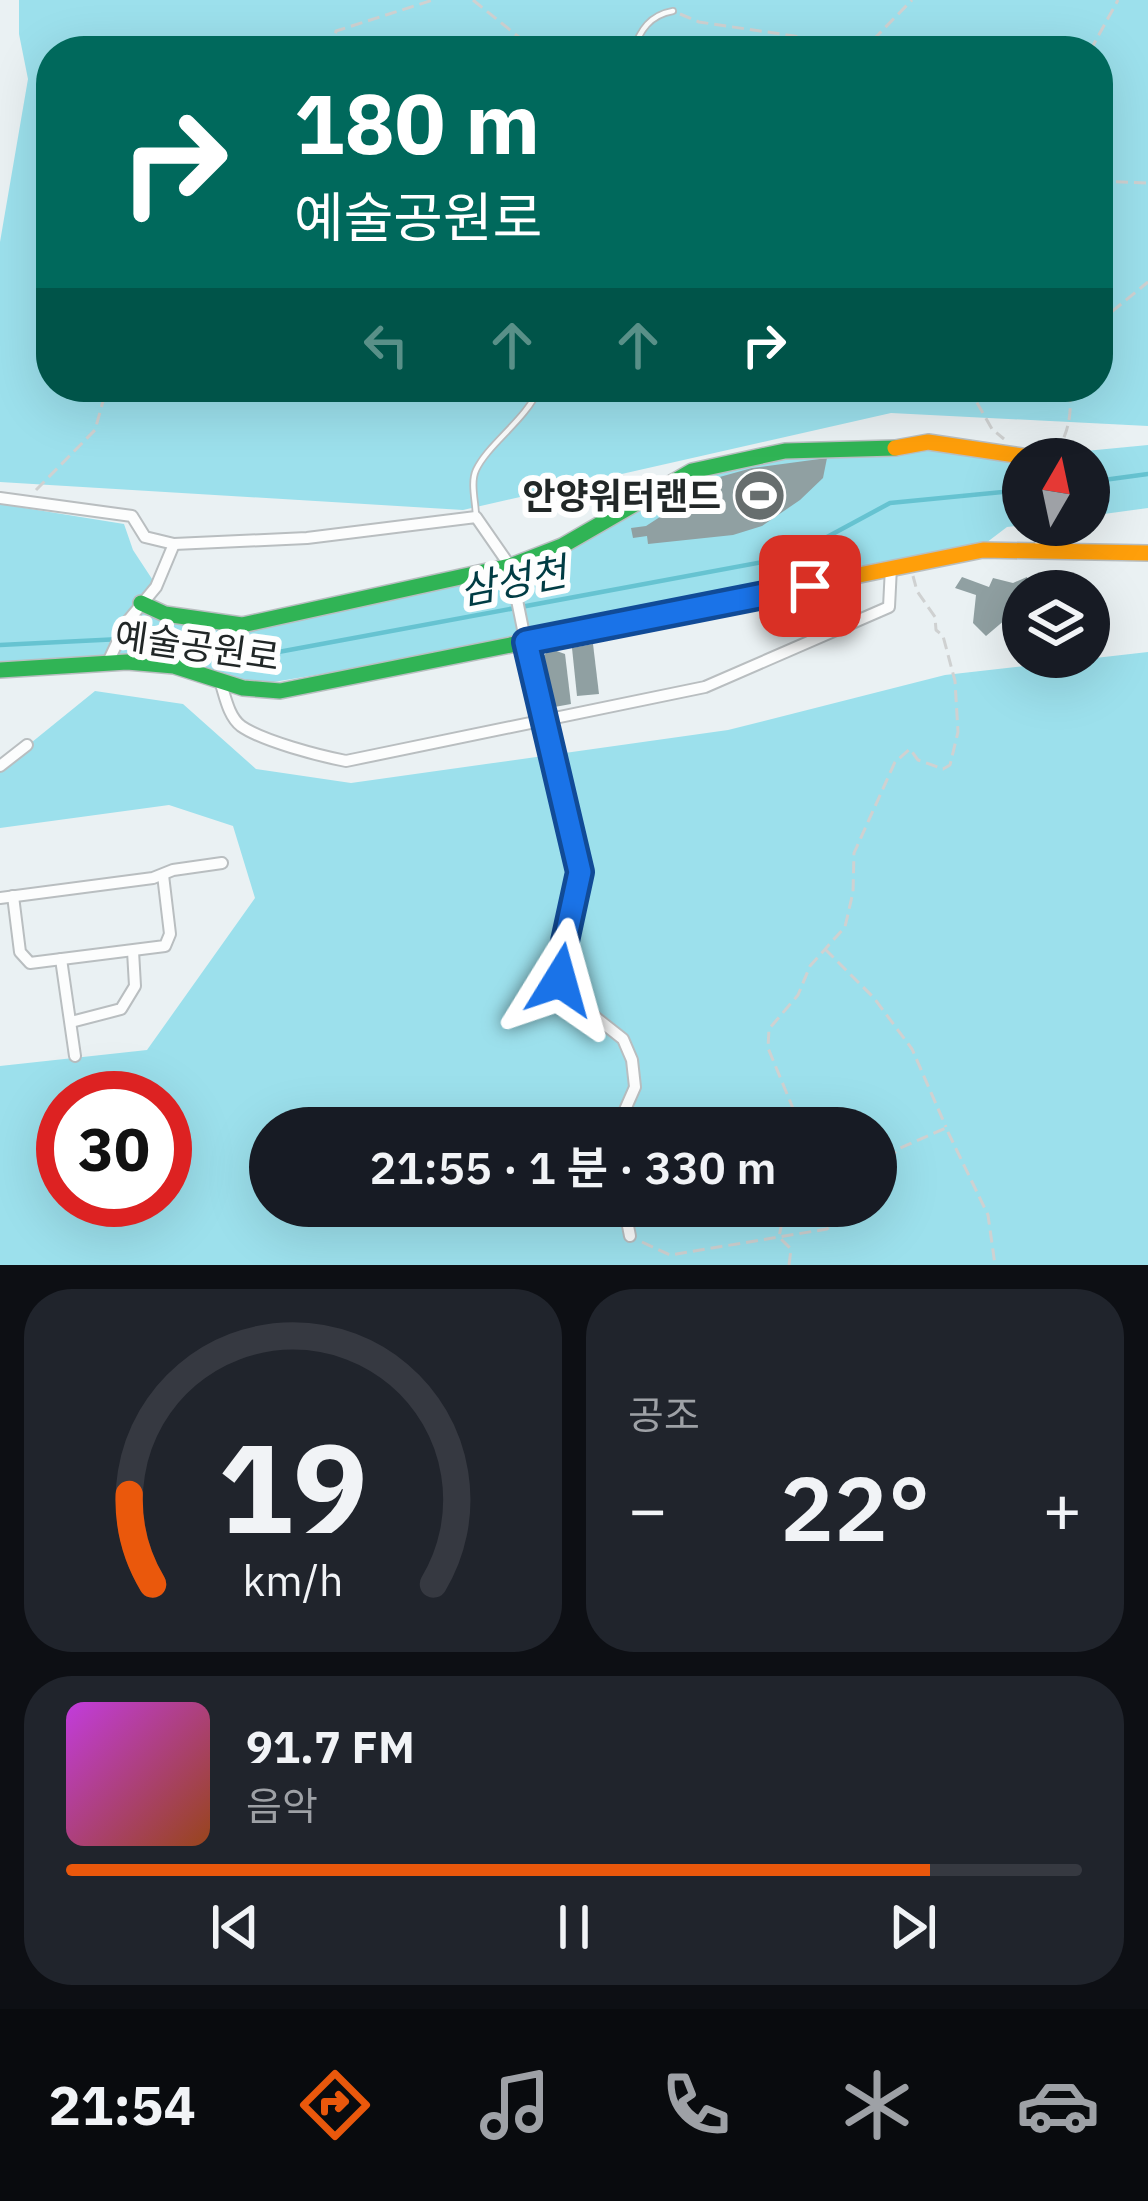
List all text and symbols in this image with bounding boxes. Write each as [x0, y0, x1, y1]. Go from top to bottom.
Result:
text: 180 m [294, 68, 540, 177]
icon: right [96, 84, 252, 240]
text: 예술공원로 [294, 182, 542, 252]
icon: left [353, 312, 419, 378]
icon: ahead [479, 312, 545, 378]
icon: ahead [605, 312, 671, 378]
icon: right [731, 312, 797, 378]
north arrow [1002, 438, 1110, 546]
map controls [1002, 438, 1110, 678]
sports icon: 안양워터랜드 [732, 468, 788, 524]
place label: 안양워터랜드 [522, 472, 721, 519]
pin [759, 535, 861, 637]
water label: 삼성천 [455, 544, 575, 616]
icon: arrive [777, 553, 843, 619]
button: layers [1002, 570, 1110, 678]
street label: 예술공원로 [112, 611, 282, 680]
position arrow [497, 917, 623, 1043]
speed limit sign: 30 [36, 1071, 192, 1227]
text: 21:55 · 1 분 · 330 m [370, 1138, 776, 1196]
text: 공조 [628, 1389, 700, 1440]
text: 19 [218, 1405, 368, 1567]
text: 22° [780, 1449, 930, 1566]
text: − [628, 1465, 668, 1551]
text: + [1042, 1465, 1082, 1551]
text: km/h [243, 1551, 343, 1607]
text: 91.7 FM [246, 1717, 415, 1775]
text: 음악 [246, 1780, 318, 1831]
icon: previous [202, 1894, 268, 1960]
icon: pause [541, 1894, 607, 1960]
icon: next [880, 1894, 946, 1960]
icon: directions [293, 2063, 377, 2147]
icon: music [473, 2063, 557, 2147]
icon: phone [654, 2063, 738, 2147]
icon: climate [835, 2063, 919, 2147]
icon: car [1016, 2063, 1100, 2147]
text: 21:54 [48, 2070, 196, 2140]

